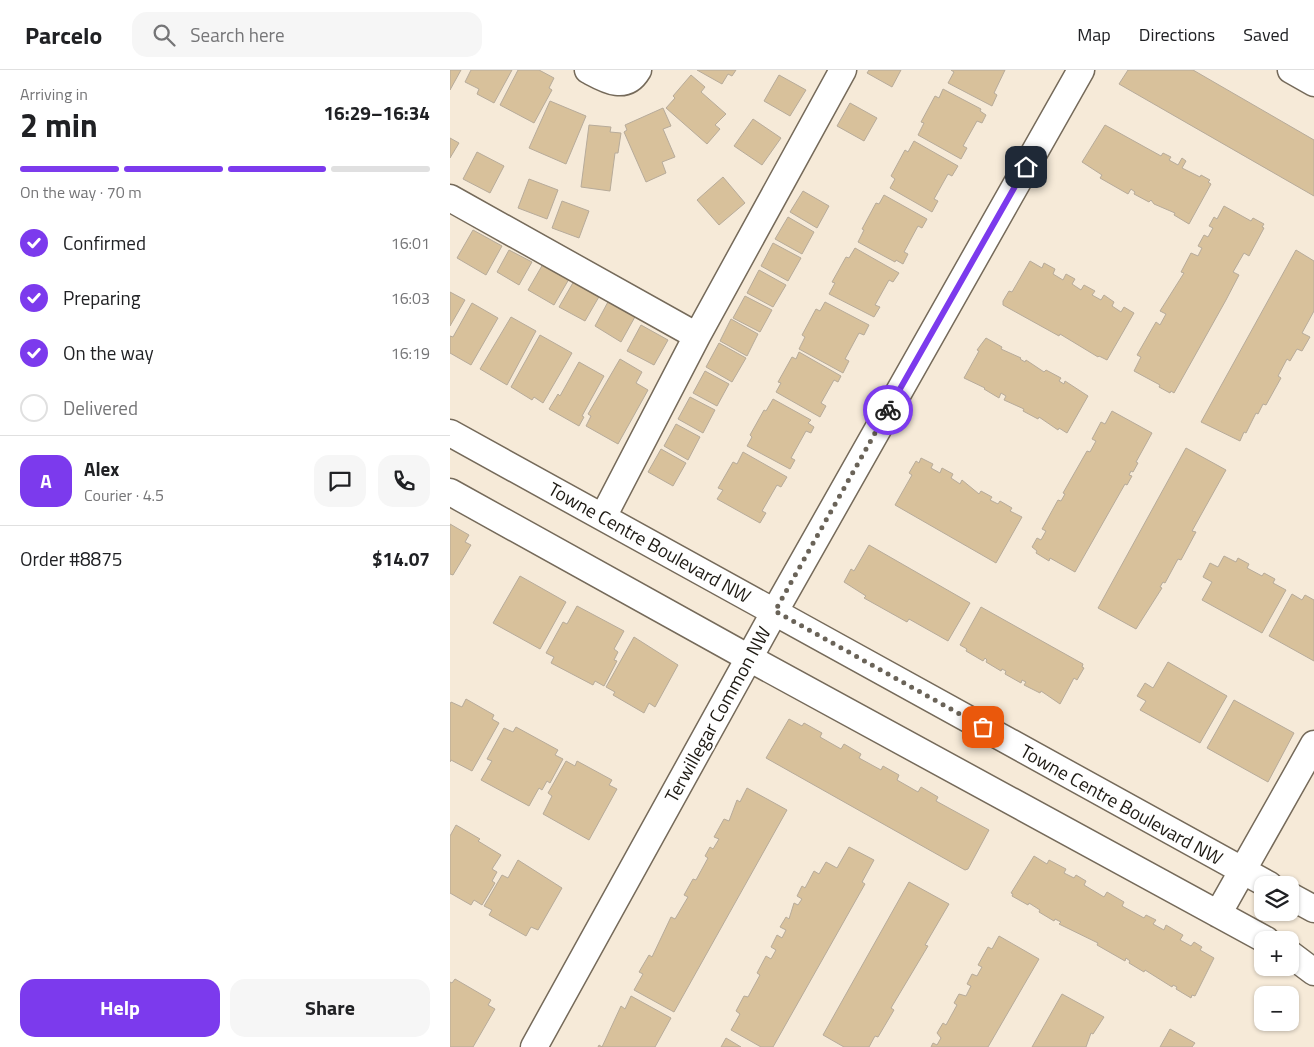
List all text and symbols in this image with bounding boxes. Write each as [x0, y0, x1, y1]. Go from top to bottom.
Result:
search box [132, 12, 482, 57]
text: Parcelo [25, 17, 102, 53]
text: Search here [190, 20, 285, 49]
icon: search [150, 21, 178, 49]
text: Map [1077, 21, 1111, 48]
text: Directions [1139, 21, 1215, 48]
text: Saved [1243, 21, 1289, 48]
text: Arriving in [20, 82, 88, 106]
text: 16:29–16:34 [323, 98, 430, 127]
text: 2 min [20, 101, 98, 149]
pin [1005, 146, 1047, 188]
icon: home [1012, 153, 1040, 181]
text: On the way · 70 m [20, 180, 142, 204]
text: Confirmed [63, 228, 146, 257]
icon: check [20, 229, 48, 257]
text: 16:01 [391, 231, 430, 255]
text: Preparing [63, 283, 140, 312]
icon: check [20, 284, 48, 312]
text: 16:03 [391, 286, 430, 310]
text: On the way [63, 338, 154, 367]
icon: check [20, 339, 48, 367]
text: 16:19 [391, 341, 430, 365]
courier [863, 385, 913, 435]
text: Delivered [63, 393, 138, 422]
icon: bike [874, 396, 902, 424]
text: Alex [84, 454, 119, 483]
button: chat [314, 455, 366, 507]
button: phone [378, 455, 430, 507]
text: A [40, 466, 52, 495]
street label: Towne Centre Boulevard NW [543, 474, 757, 610]
text: Courier · 4.5 [84, 483, 164, 507]
text: Order #8875 [20, 544, 122, 573]
text: $14.07 [372, 544, 430, 573]
street label: Terwillegar Common NW [656, 620, 778, 807]
pin [962, 706, 1004, 748]
icon: bag [969, 713, 997, 741]
street label: Towne Centre Boulevard NW [1015, 736, 1229, 872]
map controls [1254, 876, 1299, 1031]
button: layers [1254, 876, 1299, 921]
button: + [1254, 931, 1299, 976]
button: Help [20, 979, 220, 1037]
button: Share [230, 979, 430, 1037]
button: − [1254, 986, 1299, 1031]

